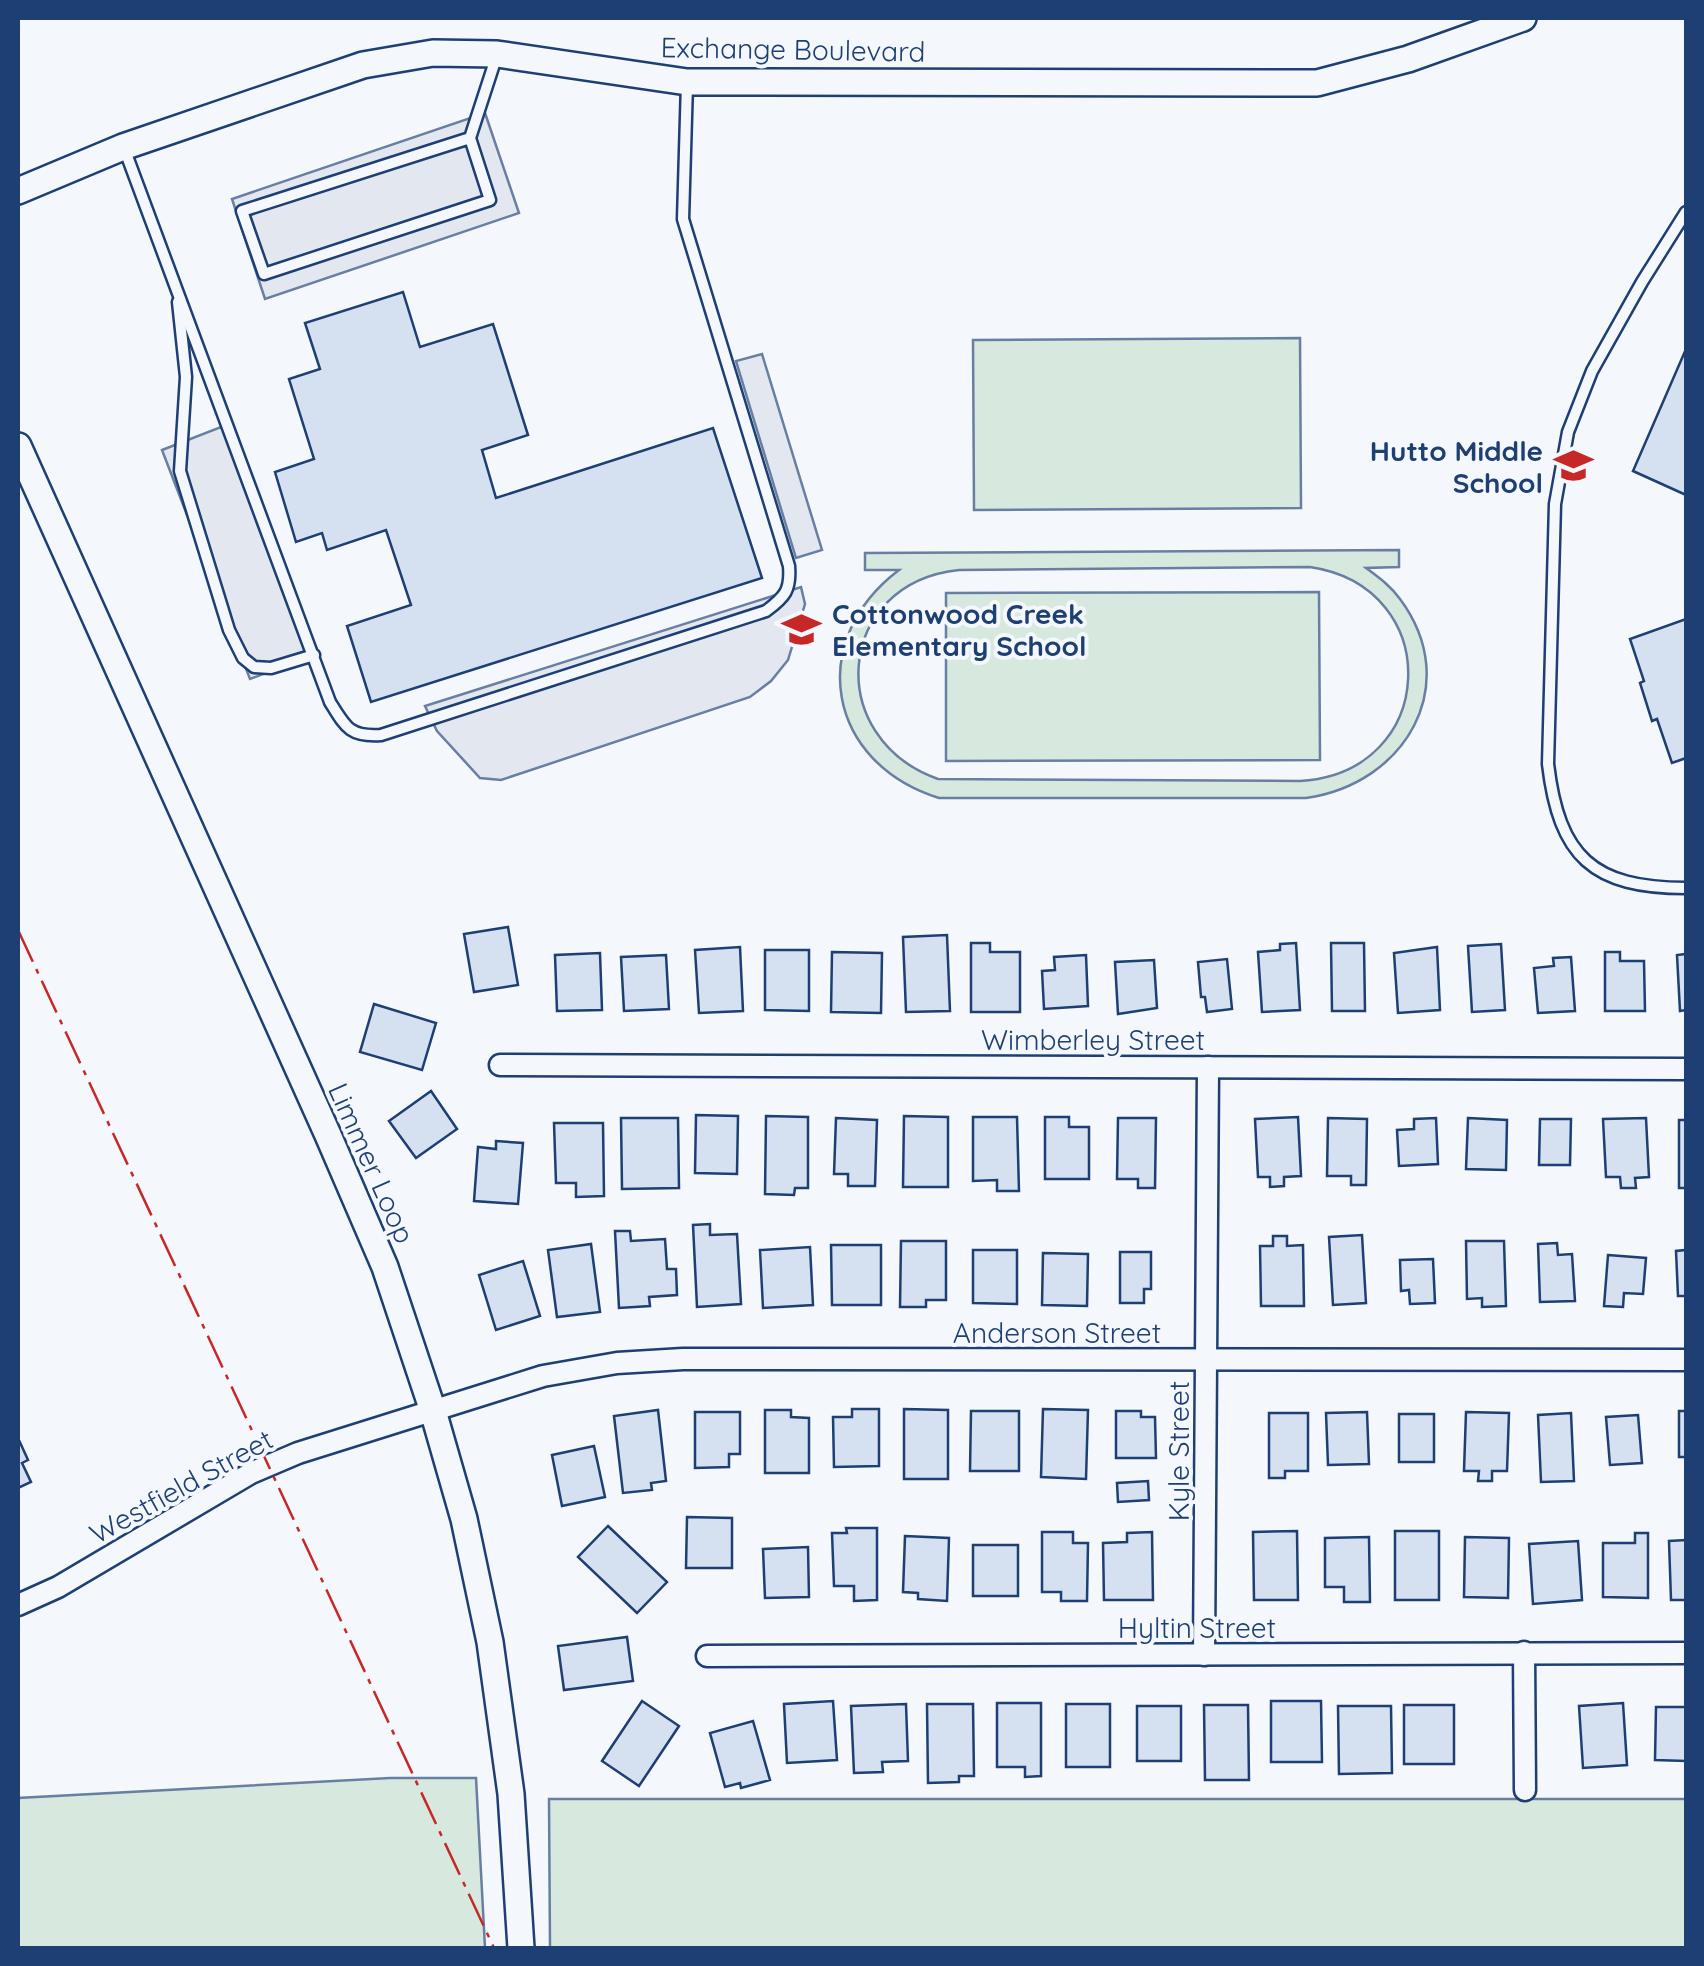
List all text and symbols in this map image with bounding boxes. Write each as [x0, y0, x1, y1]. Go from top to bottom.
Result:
street label: Exchange Boulevard [660, 29, 926, 69]
place label: Hutto Middle School [1370, 433, 1543, 500]
school or university icon: Hutto Middle School [1552, 445, 1594, 487]
place label: Cottonwood Creek Elementary School [832, 596, 1087, 663]
school or university icon: Cottonwood Creek Elementary School [781, 608, 823, 650]
street label: Wimberley Street [981, 1022, 1205, 1057]
street label: Limmer Loop [321, 1077, 423, 1249]
street label: Anderson Street [953, 1315, 1161, 1350]
street label: Kyle Street [1161, 1381, 1196, 1521]
street label: Westfield Street [83, 1421, 279, 1551]
street label: Hyltin Street [1118, 1610, 1276, 1645]

